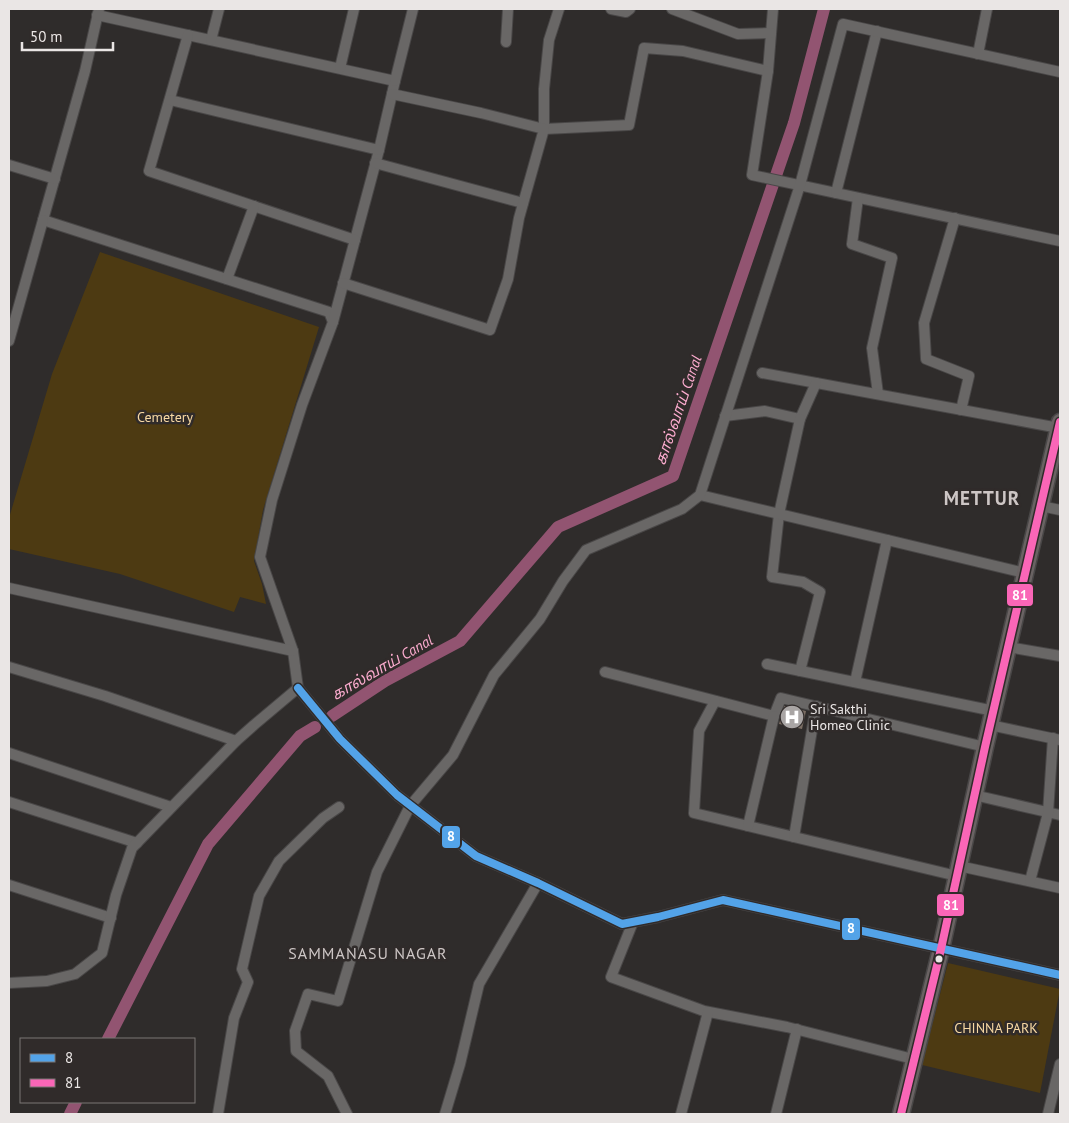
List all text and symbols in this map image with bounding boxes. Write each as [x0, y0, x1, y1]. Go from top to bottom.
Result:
scale bar [22, 20, 114, 52]
text: 50 m [30, 27, 63, 46]
water label: கால்வாய் Canal [650, 353, 706, 467]
park label: Cemetery [137, 408, 194, 426]
district label: METTUR [944, 486, 1020, 510]
line badge: 81 [1006, 583, 1034, 607]
text: 81 [1012, 586, 1028, 604]
water label: கால்வாய் Canal [328, 630, 436, 704]
place label: Sri Sakthi Homeo Clinic [810, 700, 890, 734]
hospital icon: Sri Sakthi Homeo Clinic [779, 704, 805, 730]
line badge: 8 [441, 825, 461, 849]
text: 8 [447, 827, 455, 845]
line badge: 81 [936, 893, 965, 917]
text: 81 [943, 896, 959, 914]
line badge: 8 [841, 917, 861, 941]
text: 8 [847, 919, 855, 937]
district label: SAMMANASU NAGAR [288, 943, 448, 963]
unlabelled marker [934, 954, 944, 964]
park label: CHINNA PARK [954, 1019, 1038, 1037]
legend [20, 1038, 195, 1103]
text: 8 [65, 1048, 73, 1067]
text: 81 [65, 1073, 81, 1092]

